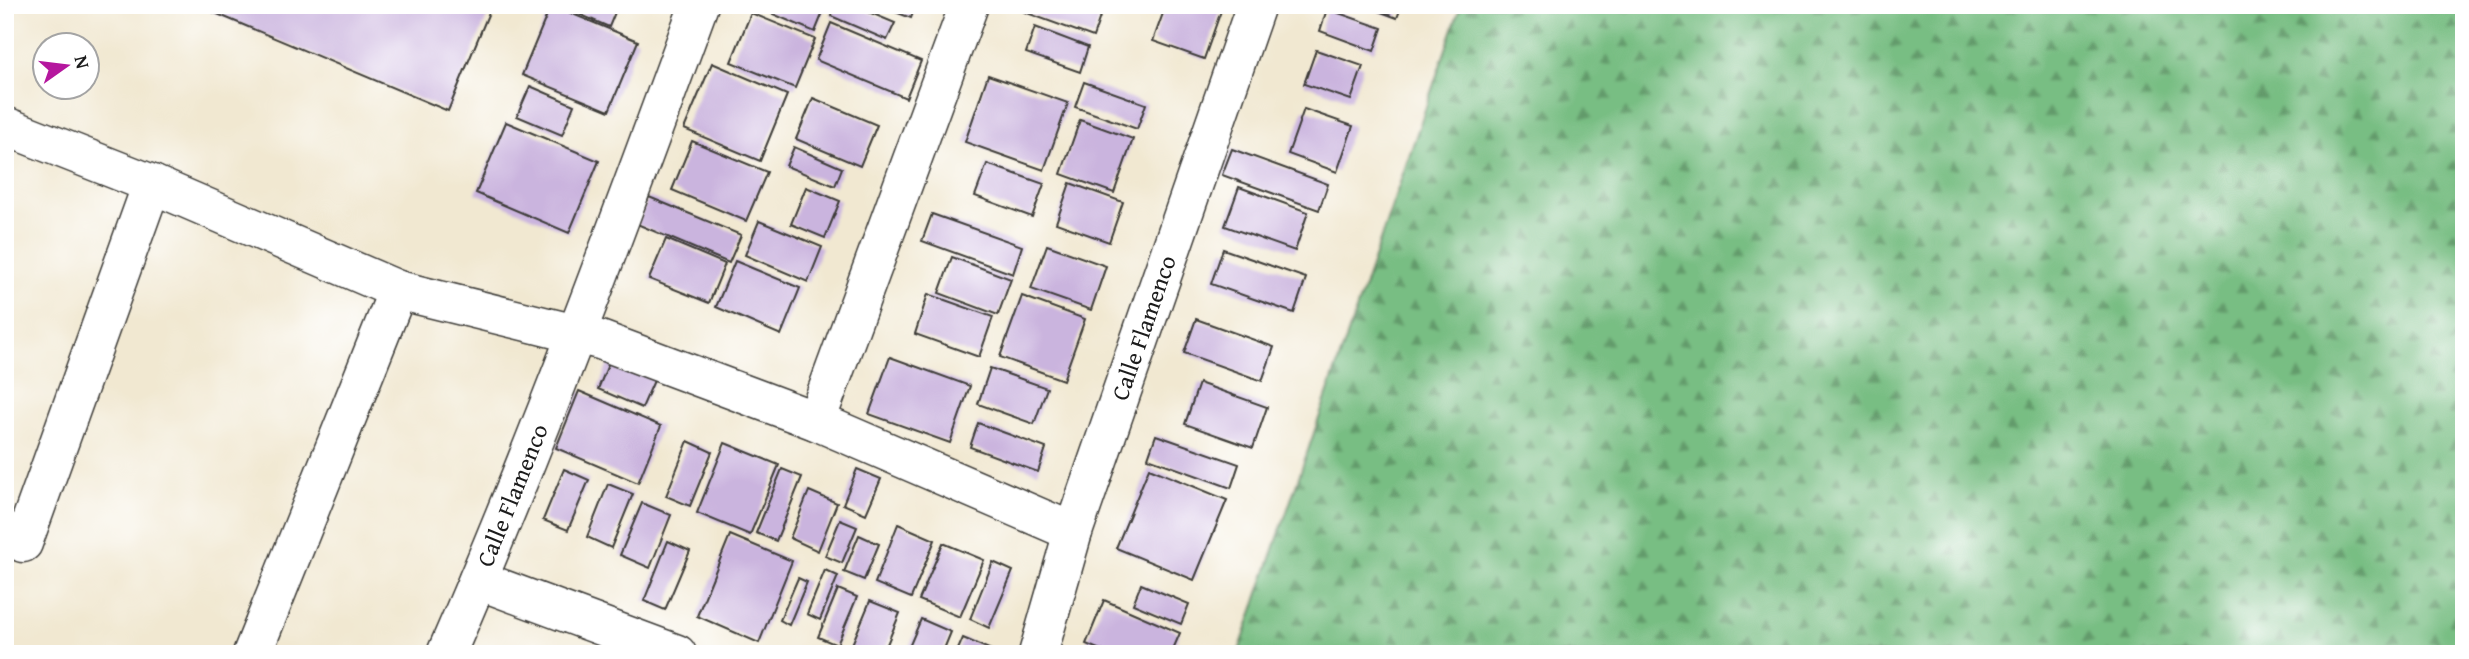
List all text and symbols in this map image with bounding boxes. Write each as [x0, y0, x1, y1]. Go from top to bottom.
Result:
north arrow [32, 32, 102, 102]
text: N [67, 52, 98, 72]
street label: Calle Flamenco [1102, 250, 1185, 405]
street label: Calle Flamenco [467, 418, 557, 572]

